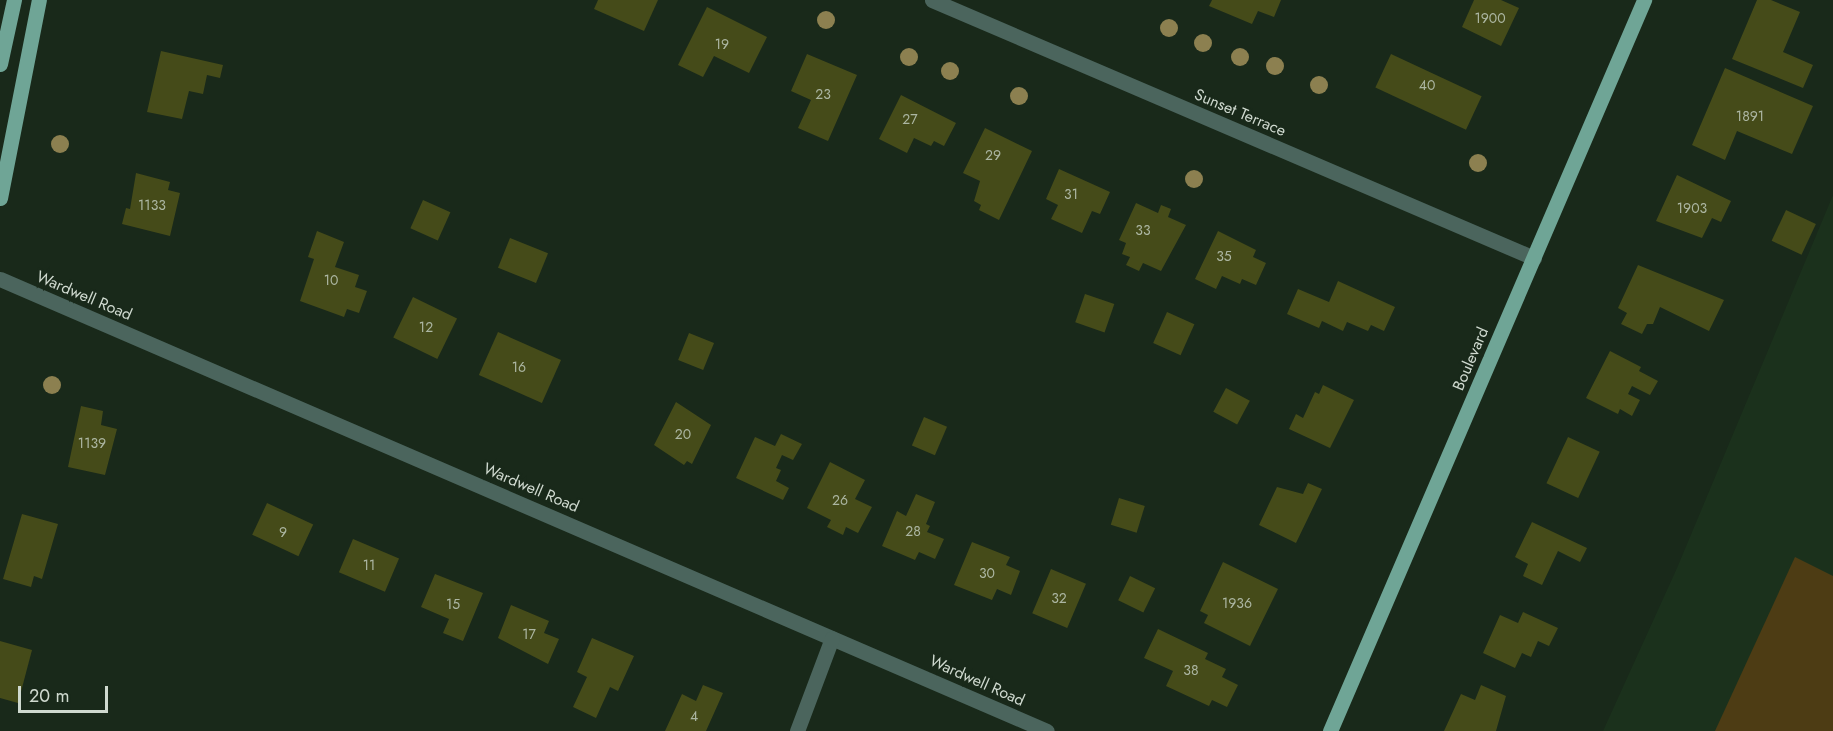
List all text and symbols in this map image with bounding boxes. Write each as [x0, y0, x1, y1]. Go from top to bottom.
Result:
house number: 1900 [1474, 10, 1506, 26]
house number: 19 [715, 36, 729, 52]
house number: 40 [1419, 77, 1435, 93]
street label: Sunset Terrace [1191, 85, 1289, 141]
house number: 23 [815, 86, 831, 102]
house number: 1891 [1736, 108, 1764, 124]
house number: 27 [902, 111, 918, 127]
house number: 29 [985, 147, 1001, 163]
house number: 31 [1064, 186, 1078, 202]
house number: 1133 [138, 197, 166, 213]
house number: 1903 [1677, 200, 1707, 216]
house number: 33 [1135, 222, 1151, 238]
house number: 35 [1216, 248, 1232, 264]
street label: Wardwell Road [33, 267, 135, 325]
house number: 10 [324, 272, 338, 288]
house number: 12 [419, 319, 433, 335]
street label: Boulevard [1449, 324, 1493, 394]
house number: 16 [512, 359, 526, 375]
house number: 20 [675, 426, 691, 442]
house number: 1139 [78, 435, 106, 451]
street label: Wardwell Road [480, 459, 582, 517]
house number: 26 [832, 492, 848, 508]
house number: 28 [905, 523, 921, 539]
house number: 9 [279, 524, 287, 540]
house number: 11 [363, 557, 375, 573]
house number: 30 [979, 565, 995, 581]
house number: 32 [1051, 590, 1067, 606]
house number: 1936 [1222, 595, 1252, 611]
house number: 15 [446, 596, 460, 612]
house number: 17 [522, 626, 536, 642]
street label: Wardwell Road [926, 651, 1028, 711]
house number: 38 [1183, 662, 1199, 678]
scale bar [21, 674, 111, 712]
text: 20 m [29, 683, 69, 709]
house number: 4 [690, 708, 698, 724]

